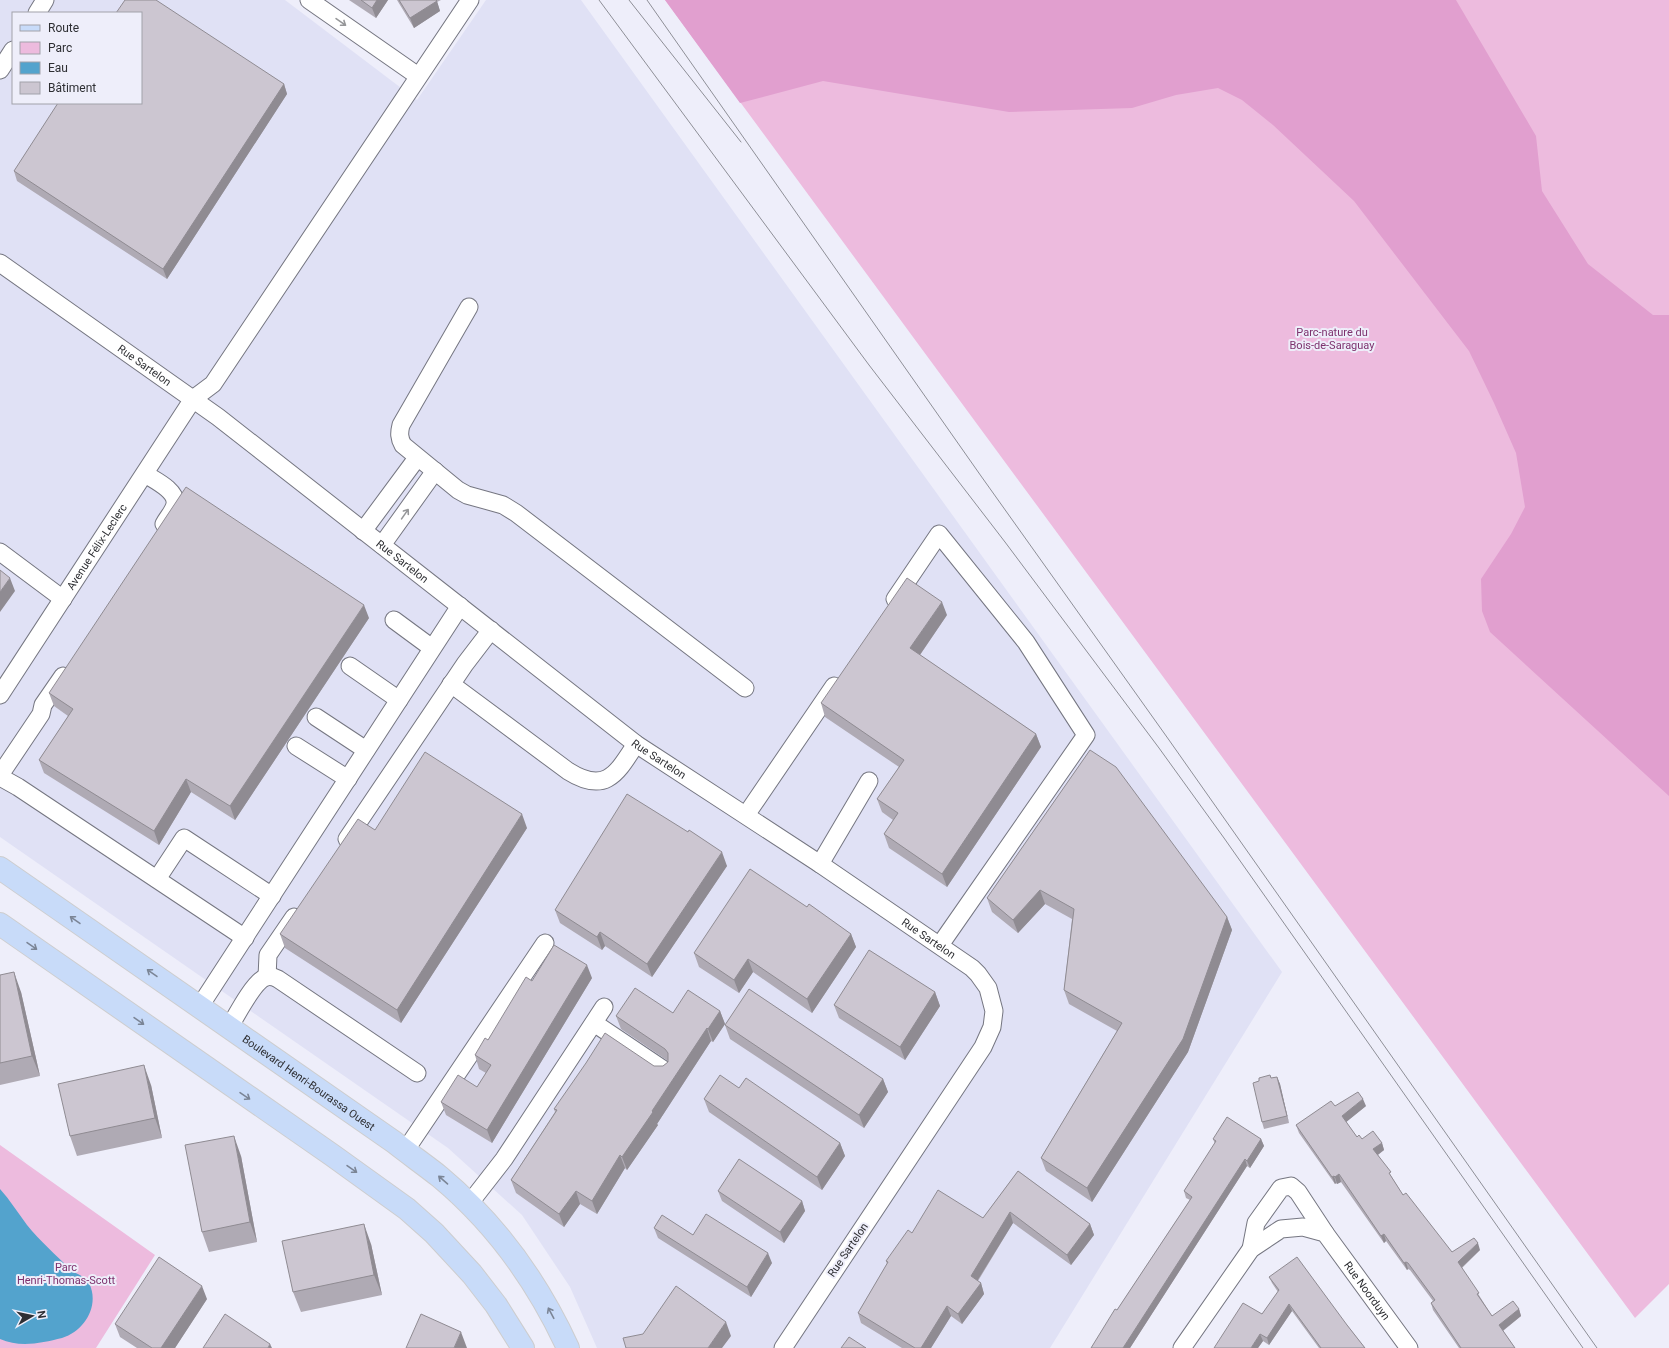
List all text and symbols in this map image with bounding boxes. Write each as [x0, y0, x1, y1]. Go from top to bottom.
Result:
legend [12, 12, 142, 104]
one-way arrow [335, 18, 346, 26]
text: Route [48, 21, 79, 35]
text: Parc [48, 41, 72, 55]
text: Eau [48, 61, 68, 75]
text: Bâtiment [48, 81, 96, 95]
park label: Parc-nature du Bois-de-Saraguay [1290, 326, 1375, 352]
street label: Rue Sartelon [115, 342, 174, 388]
street label: Avenue Félix-Leclerc [64, 501, 130, 592]
one-way arrow [400, 508, 409, 519]
street label: Rue Sartelon [374, 537, 431, 586]
street label: Rue Sartelon [629, 737, 689, 781]
street label: Rue Sartelon [899, 915, 958, 961]
one-way arrow [70, 916, 81, 924]
one-way arrow [26, 942, 37, 950]
one-way arrow [146, 969, 157, 977]
one-way arrow [133, 1017, 144, 1025]
street label: Boulevard Henri-Bourassa Ouest [240, 1032, 378, 1133]
one-way arrow [239, 1092, 250, 1100]
one-way arrow [346, 1165, 357, 1173]
one-way arrow [438, 1176, 448, 1185]
street label: Rue Sartelon [825, 1221, 871, 1279]
street label: Rue Noorduyn [1341, 1259, 1393, 1322]
park label: Parc Henri-Thomas-Scott [17, 1261, 115, 1287]
north arrow [12, 1296, 52, 1336]
one-way arrow [546, 1307, 554, 1319]
text: N [34, 1310, 48, 1320]

